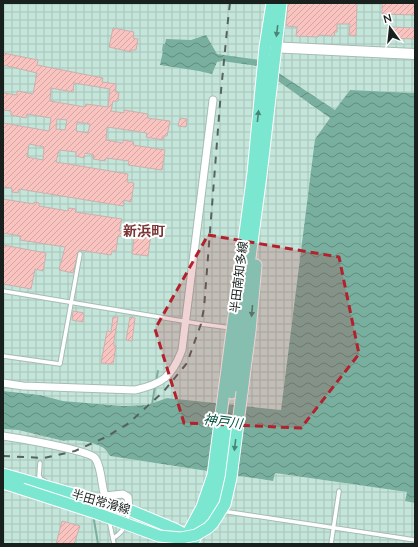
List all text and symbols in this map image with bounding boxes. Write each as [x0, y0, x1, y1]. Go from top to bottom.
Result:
north arrow [370, 8, 410, 48]
text: N [382, 11, 393, 27]
one-way arrow [274, 25, 280, 37]
one-way arrow [255, 110, 262, 122]
district label: 新浜町 [123, 222, 165, 241]
street label: 半田南知多線 [227, 240, 251, 314]
one-way arrow [249, 305, 255, 317]
water label: 神戸川 [202, 411, 245, 434]
one-way arrow [232, 439, 238, 451]
street label: 半田常滑線 [70, 486, 132, 518]

